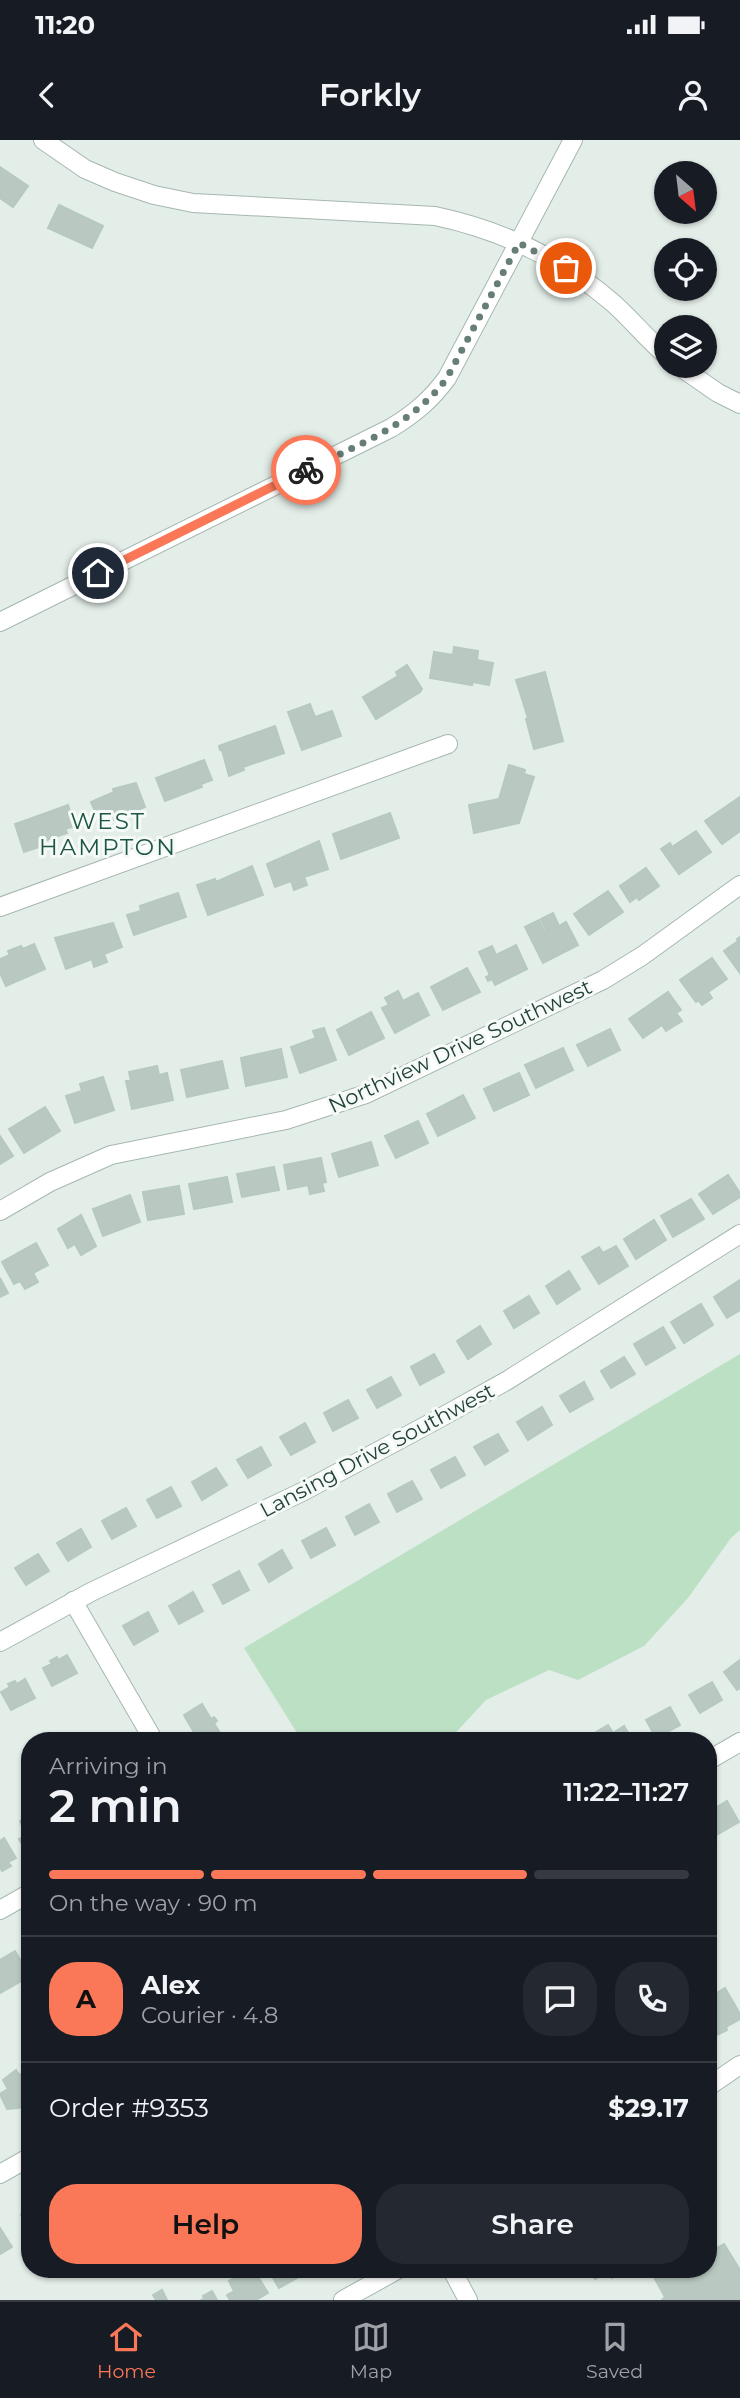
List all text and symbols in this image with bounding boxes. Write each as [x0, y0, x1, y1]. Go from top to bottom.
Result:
text: 11:20 [35, 9, 95, 41]
text: Forkly [319, 75, 421, 114]
icon: back [28, 76, 66, 114]
icon: person [674, 76, 712, 114]
north arrow [654, 161, 718, 224]
map controls [654, 161, 717, 378]
pin [536, 238, 596, 298]
button: locate [654, 238, 717, 301]
icon: bag [547, 249, 585, 287]
button: layers [654, 315, 717, 378]
courier [271, 435, 341, 505]
icon: bike [287, 451, 325, 489]
pin [68, 543, 128, 603]
icon: home [79, 554, 117, 592]
district label: WEST HAMPTON [39, 807, 177, 861]
street label: Northview Drive Southwest [324, 974, 596, 1118]
street label: Lansing Drive Southwest [256, 1378, 498, 1522]
text: Arriving in [49, 1752, 168, 1780]
text: 11:22–11:27 [563, 1776, 689, 1808]
text: 2 min [49, 1777, 182, 1834]
text: On the way · 90 m [49, 1889, 258, 1917]
button: chat [523, 1962, 597, 2036]
button: phone [615, 1962, 689, 2036]
text: Alex [141, 1969, 200, 2001]
text: A [76, 1983, 96, 2015]
text: Courier · 4.8 [141, 2001, 278, 2029]
text: Order #9353 [49, 2092, 209, 2124]
text: $29.17 [608, 2092, 689, 2124]
button: Help [49, 2184, 362, 2264]
button: Share [376, 2184, 689, 2264]
tab: Home [97, 2318, 156, 2383]
tab: Map [350, 2318, 392, 2383]
tab: Saved [586, 2318, 643, 2383]

